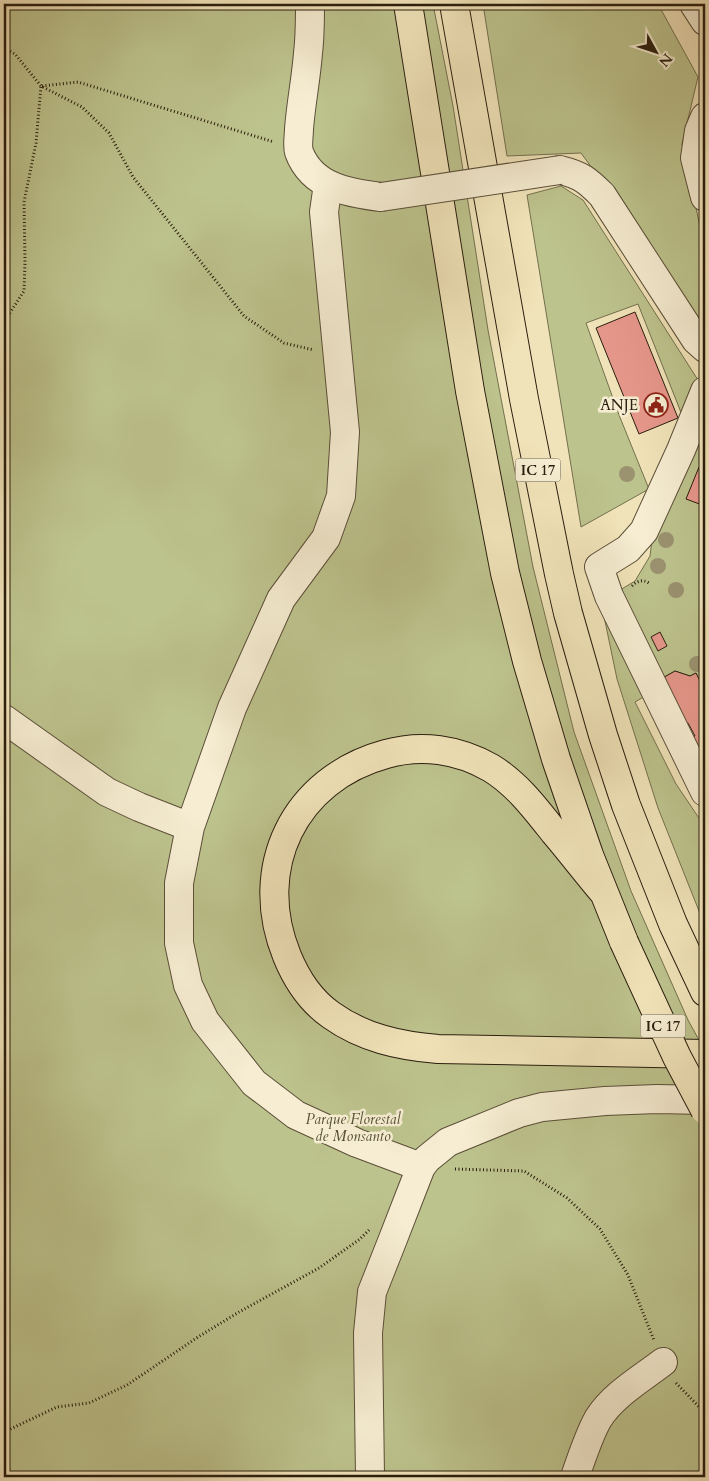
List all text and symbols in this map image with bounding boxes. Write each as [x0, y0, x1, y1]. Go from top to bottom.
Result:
north arrow [632, 28, 682, 78]
text: N [654, 49, 677, 71]
public building icon: ANJE [643, 392, 669, 418]
place label: ANJE [600, 395, 638, 415]
road number: IC 17 [516, 458, 560, 482]
road number: IC 17 [640, 1014, 686, 1038]
park label: Parque Florestal de Monsanto [305, 1109, 401, 1146]

